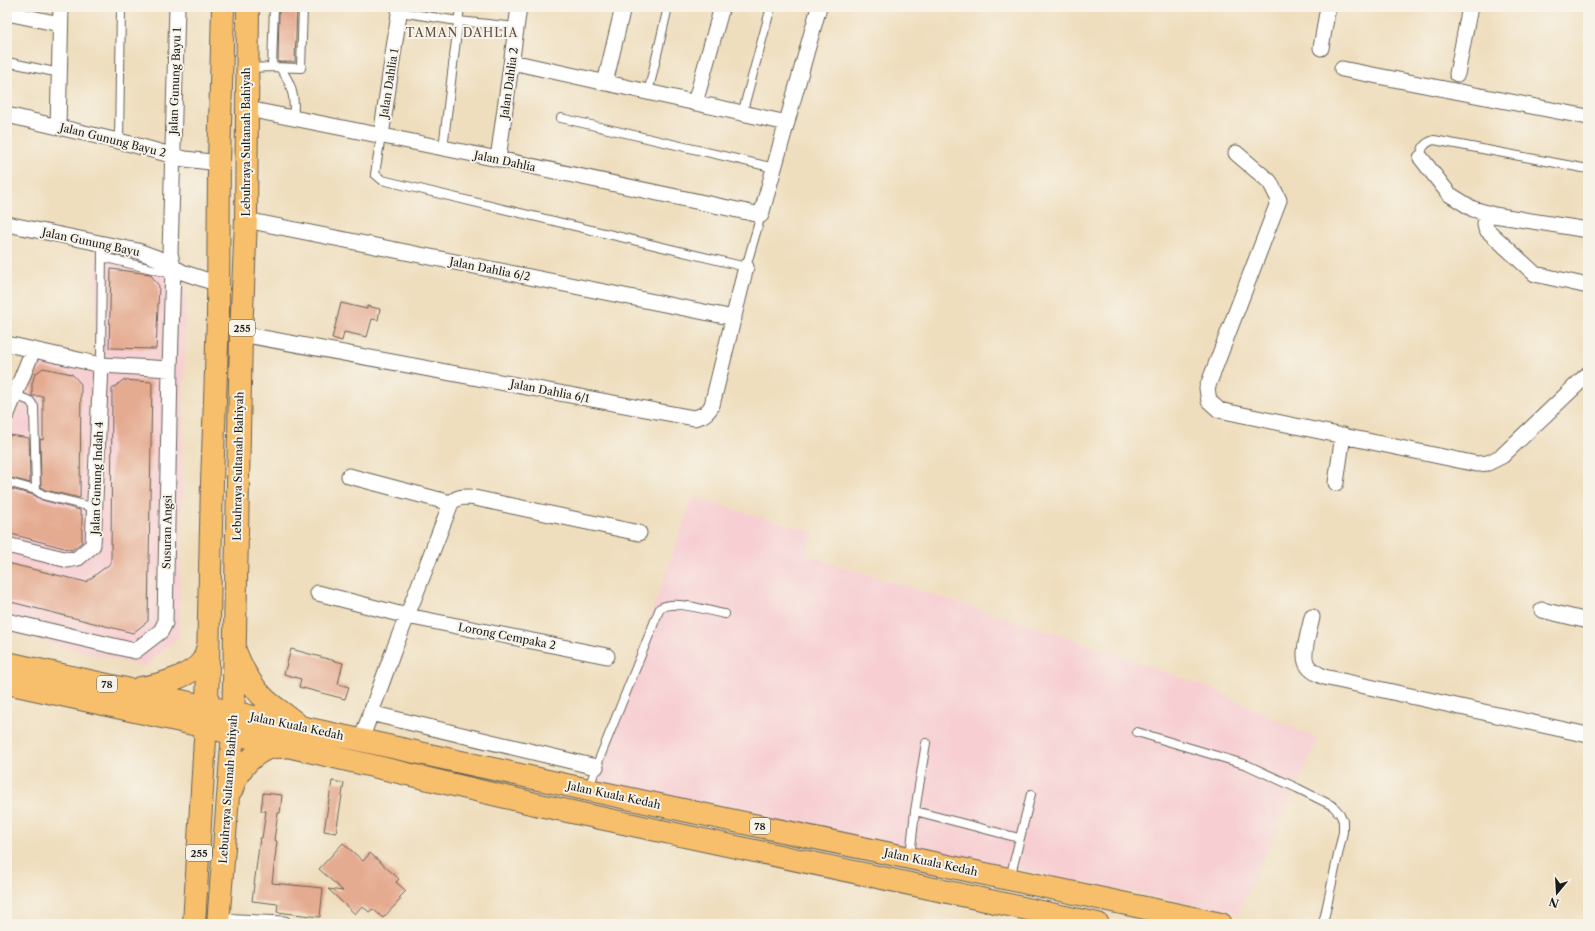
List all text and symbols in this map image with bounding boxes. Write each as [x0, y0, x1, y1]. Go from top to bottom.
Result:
district label: TAMAN DAHLIA [406, 25, 519, 40]
street label: Jalan Gunung Bayu 1 [166, 27, 184, 137]
street label: Jalan Dahlia 1 [376, 47, 401, 121]
street label: Jalan Dahlia 2 [497, 47, 521, 121]
street label: Lebuhraya Sultanah Bahiyah [239, 67, 253, 217]
street label: Jalan Gunung Bayu 2 [57, 120, 167, 160]
street label: Jalan Dahlia [471, 147, 537, 174]
street label: Jalan Gunung Bayu [39, 224, 141, 259]
street label: Jalan Dahlia 6/2 [446, 254, 532, 284]
road number: 255 [229, 320, 255, 336]
street label: Jalan Dahlia 6/1 [507, 376, 591, 406]
street label: Lebuhraya Sultanah Bahiyah [230, 391, 246, 541]
street label: Jalan Gunung Indah 4 [88, 421, 106, 537]
street label: Susuran Angsi [159, 494, 175, 569]
street label: Lorong Cempaka 2 [457, 620, 557, 652]
road number: 78 [97, 676, 117, 692]
street label: Jalan Kuala Kedah [247, 709, 345, 743]
street label: Lebuhraya Sultanah Bahiyah [216, 714, 240, 864]
street label: Jalan Kuala Kedah [564, 778, 662, 812]
road number: 78 [750, 818, 770, 834]
road number: 255 [186, 845, 212, 861]
street label: Jalan Kuala Kedah [881, 845, 979, 879]
north arrow [1537, 873, 1577, 913]
text: N [1547, 894, 1561, 911]

